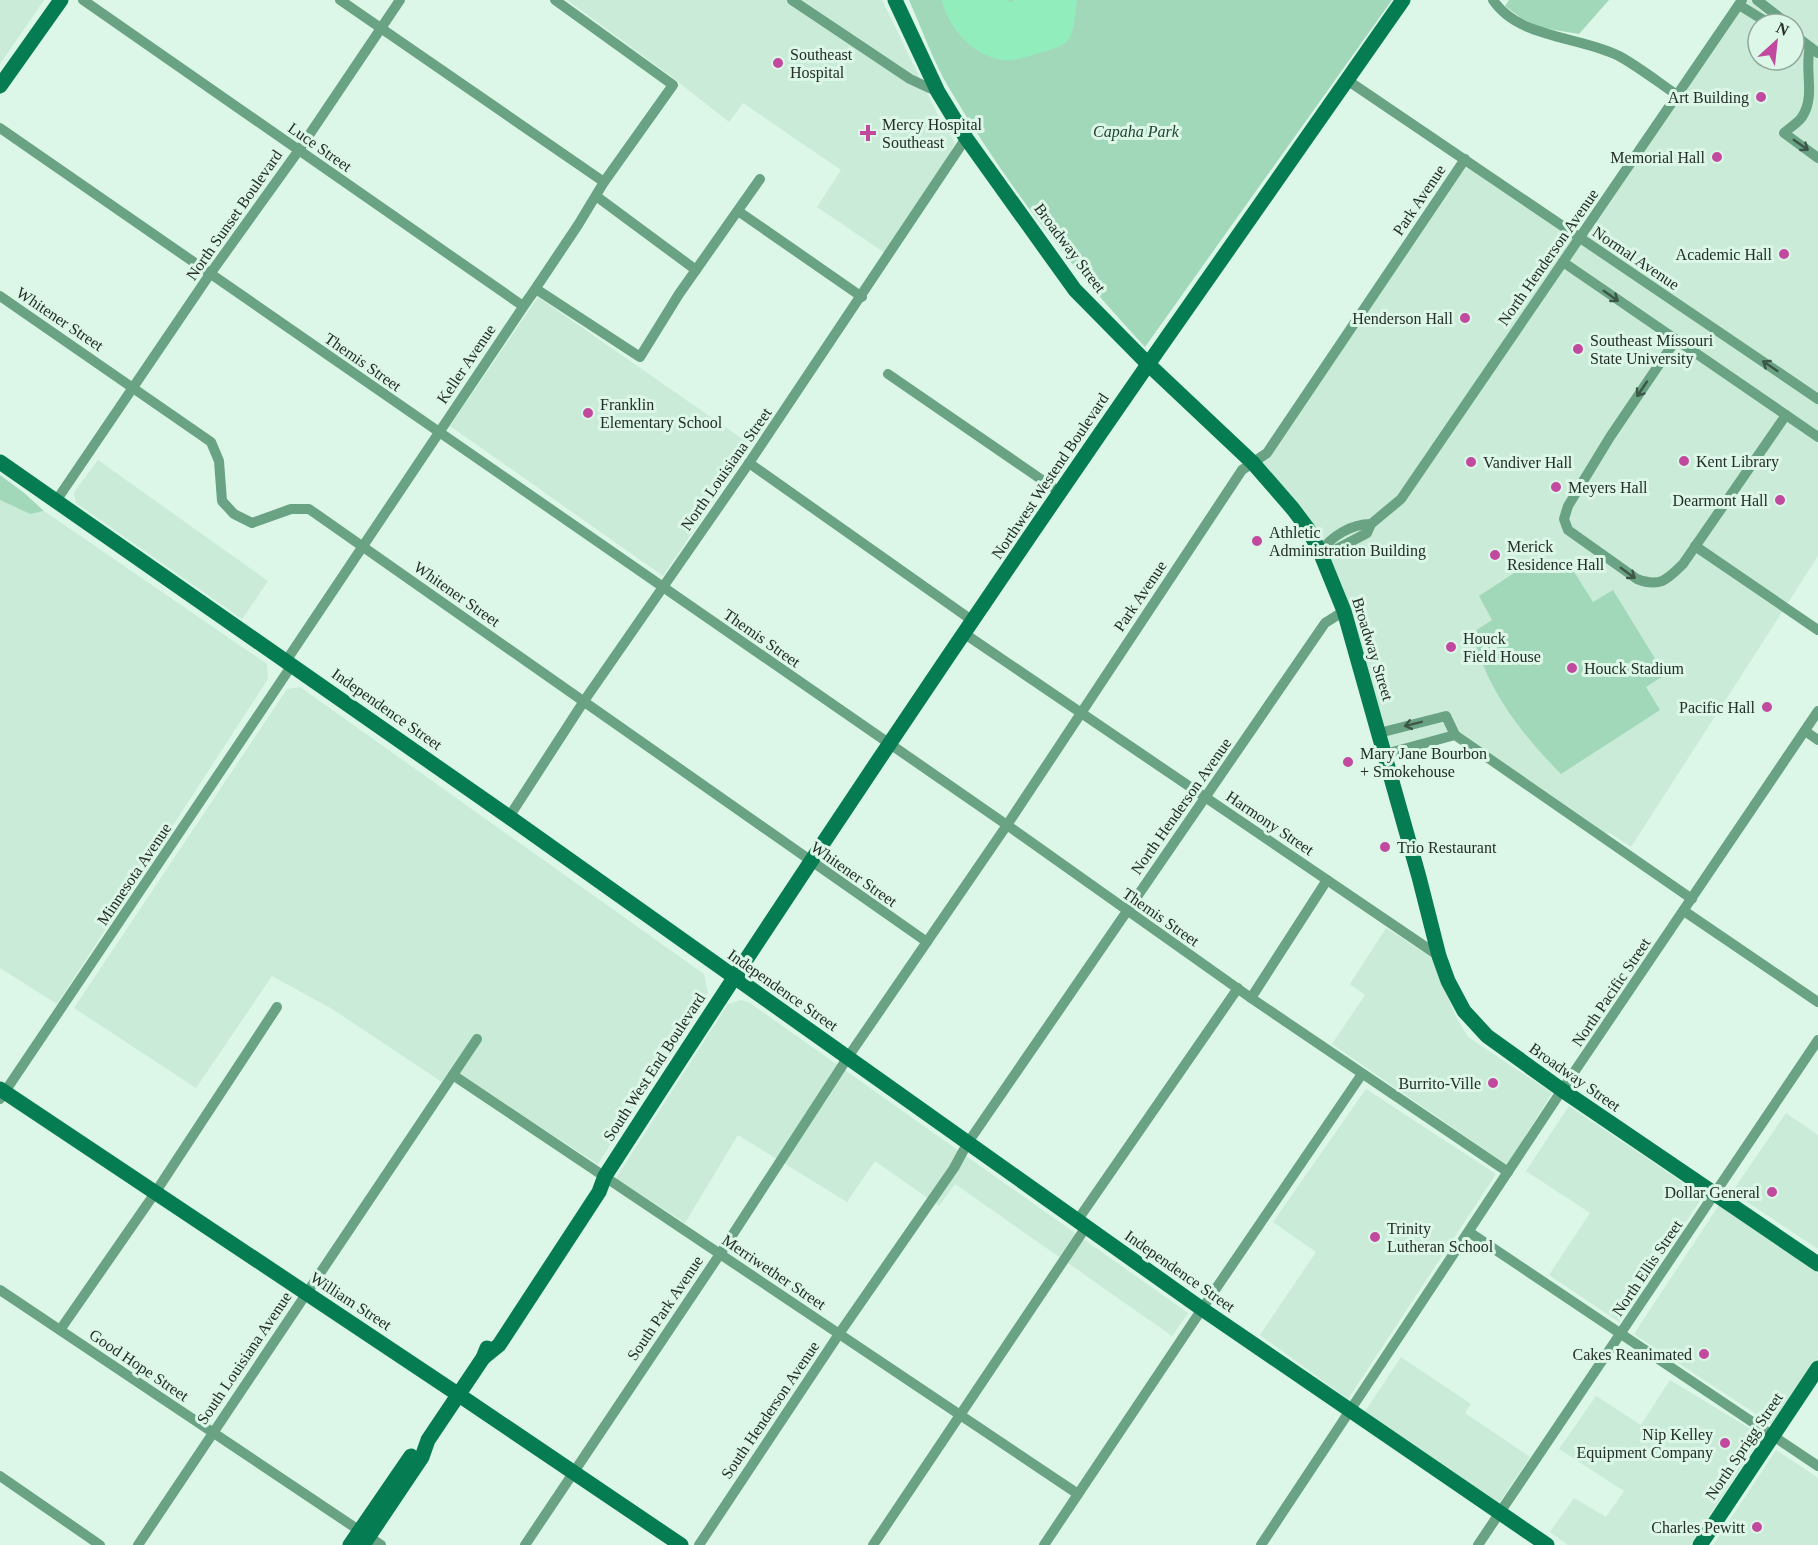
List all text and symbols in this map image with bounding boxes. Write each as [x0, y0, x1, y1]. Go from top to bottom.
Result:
north arrow [1746, 12, 1806, 72]
text: N [1774, 19, 1792, 39]
place label: Southeast Hospital [790, 46, 853, 82]
marker: Southeast Hospital [771, 56, 785, 70]
place label: Art Building [1668, 89, 1749, 107]
marker: Art Building [1754, 90, 1768, 104]
place label: Mercy Hospital Southeast [882, 116, 983, 151]
street label: Luce Street [285, 119, 355, 175]
park label: Capaha Park [1093, 123, 1180, 141]
marker: Mercy Hospital Southeast [859, 124, 877, 142]
one-way arrow [1792, 139, 1808, 151]
street label: North Sunset Boulevard [183, 147, 285, 283]
place label: Memorial Hall [1610, 149, 1706, 166]
marker: Memorial Hall [1710, 150, 1724, 164]
street label: Park Avenue [1389, 162, 1449, 238]
street label: North Henderson Avenue [1494, 186, 1602, 328]
street label: Broadway Street [1030, 200, 1109, 297]
street label: Normal Avenue [1590, 223, 1682, 293]
place label: Academic Hall [1676, 246, 1773, 263]
marker: Academic Hall [1777, 247, 1791, 261]
street label: Whitener Street [13, 284, 107, 355]
one-way arrow [1602, 290, 1618, 302]
place label: Henderson Hall [1352, 310, 1454, 327]
marker: Henderson Hall [1458, 311, 1472, 325]
street label: Keller Avenue [433, 321, 499, 407]
street label: Themis Street [322, 329, 405, 395]
place label: Southeast Missouri State University [1590, 332, 1714, 368]
marker: Southeast Missouri State University [1571, 342, 1585, 356]
one-way arrow [1762, 360, 1778, 372]
one-way arrow [1636, 381, 1649, 398]
street label: Northwest Westend Boulevard [988, 390, 1112, 562]
place label: Franklin Elementary School [600, 396, 723, 432]
street label: North Louisiana Street [677, 404, 775, 534]
marker: Franklin Elementary School [581, 406, 595, 420]
place label: Kent Library [1696, 453, 1779, 471]
place label: Vandiver Hall [1483, 454, 1573, 471]
marker: Kent Library [1677, 454, 1691, 468]
marker: Vandiver Hall [1464, 455, 1478, 469]
place label: Meyers Hall [1568, 479, 1648, 497]
marker: Meyers Hall [1549, 480, 1563, 494]
place label: Dearmont Hall [1672, 492, 1769, 509]
marker: Dearmont Hall [1773, 493, 1787, 507]
place label: Athletic Administration Building [1269, 524, 1426, 560]
marker: Athletic Administration Building [1250, 534, 1264, 548]
place label: Merick Residence Hall [1507, 538, 1605, 573]
marker: Merick Residence Hall [1488, 548, 1502, 562]
street label: Whitener Street [411, 558, 504, 630]
street label: Park Avenue [1110, 558, 1170, 634]
one-way arrow [1619, 566, 1635, 579]
street label: Broadway Street [1348, 595, 1397, 704]
street label: Themis Street [721, 605, 804, 671]
place label: Houck Field House [1463, 630, 1541, 665]
marker: Houck Field House [1444, 640, 1458, 654]
place label: Houck Stadium [1584, 660, 1685, 677]
marker: Houck Stadium [1565, 661, 1579, 675]
street label: Independence Street [328, 665, 446, 754]
place label: Pacific Hall [1679, 699, 1756, 716]
marker: Pacific Hall [1760, 700, 1774, 714]
one-way arrow [1403, 719, 1422, 731]
street label: North Henderson Avenue [1127, 735, 1235, 877]
place label: Mary Jane Bourbon + Smokehouse [1360, 745, 1487, 780]
marker: Mary Jane Bourbon + Smokehouse [1341, 755, 1355, 769]
street label: Harmony Street [1223, 788, 1317, 860]
street label: Minnesota Avenue [94, 820, 174, 928]
street label: Whitener Street [808, 838, 901, 910]
place label: Trio Restaurant [1397, 839, 1497, 856]
marker: Trio Restaurant [1378, 840, 1392, 854]
street label: Themis Street [1120, 884, 1203, 950]
street label: North Pacific Street [1568, 934, 1654, 1049]
street label: Independence Street [724, 946, 842, 1035]
street label: South West End Boulevard [600, 990, 708, 1144]
street label: Broadway Street [1526, 1039, 1624, 1116]
place label: Burrito-Ville [1398, 1075, 1481, 1092]
marker: Burrito-Ville [1486, 1076, 1500, 1090]
place label: Dollar General [1664, 1184, 1761, 1201]
marker: Dollar General [1765, 1185, 1779, 1199]
street label: North Ellis Street [1609, 1216, 1686, 1319]
place label: Trinity Lutheran School [1387, 1220, 1494, 1255]
street label: Independence Street [1121, 1227, 1239, 1316]
marker: Trinity Lutheran School [1368, 1230, 1382, 1244]
street label: Merriwether Street [719, 1231, 829, 1313]
street label: South Park Avenue [624, 1253, 706, 1363]
street label: William Street [307, 1269, 395, 1334]
street label: South Louisiana Avenue [193, 1289, 295, 1427]
street label: Good Hope Street [86, 1326, 192, 1405]
street label: South Henderson Avenue [718, 1338, 822, 1482]
place label: Cakes Reanimated [1572, 1346, 1692, 1363]
marker: Cakes Reanimated [1697, 1347, 1711, 1361]
street label: North Sprigg Street [1702, 1389, 1787, 1503]
place label: Nip Kelley Equipment Company [1577, 1426, 1713, 1462]
marker: Nip Kelley Equipment Company [1718, 1436, 1732, 1450]
place label: Charles Pewitt [1651, 1519, 1746, 1536]
marker: Charles Pewitt [1750, 1520, 1764, 1534]

